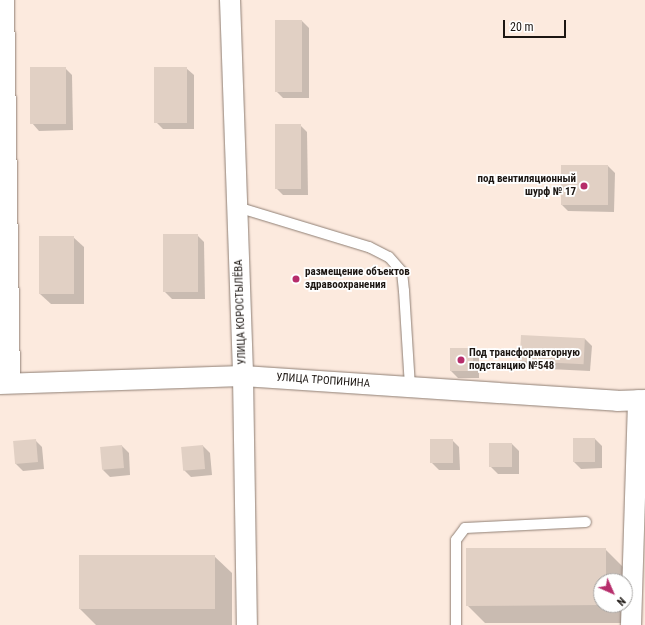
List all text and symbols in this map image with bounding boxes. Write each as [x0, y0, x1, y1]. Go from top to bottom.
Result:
scale bar [505, 12, 568, 38]
text: 20 m [510, 20, 534, 34]
place label: под вентиляционный шурф № 17 [478, 173, 576, 199]
marker: под вентиляционный шурф № 17 [579, 181, 589, 191]
street label: УЛИЦА КОРОСТЫЛЁВА [233, 259, 249, 365]
place label: размещение объектов здравоохранения [305, 266, 410, 292]
marker: размещение объектов здравоохранения [290, 273, 302, 285]
place label: Под трансформаторную подстанцию №548 [469, 347, 580, 373]
marker: Под трансформаторную подстанцию №548 [456, 355, 466, 365]
street label: УЛИЦА ТРОПИНИНА [276, 371, 370, 391]
north arrow [593, 573, 633, 613]
text: N [614, 594, 628, 608]

